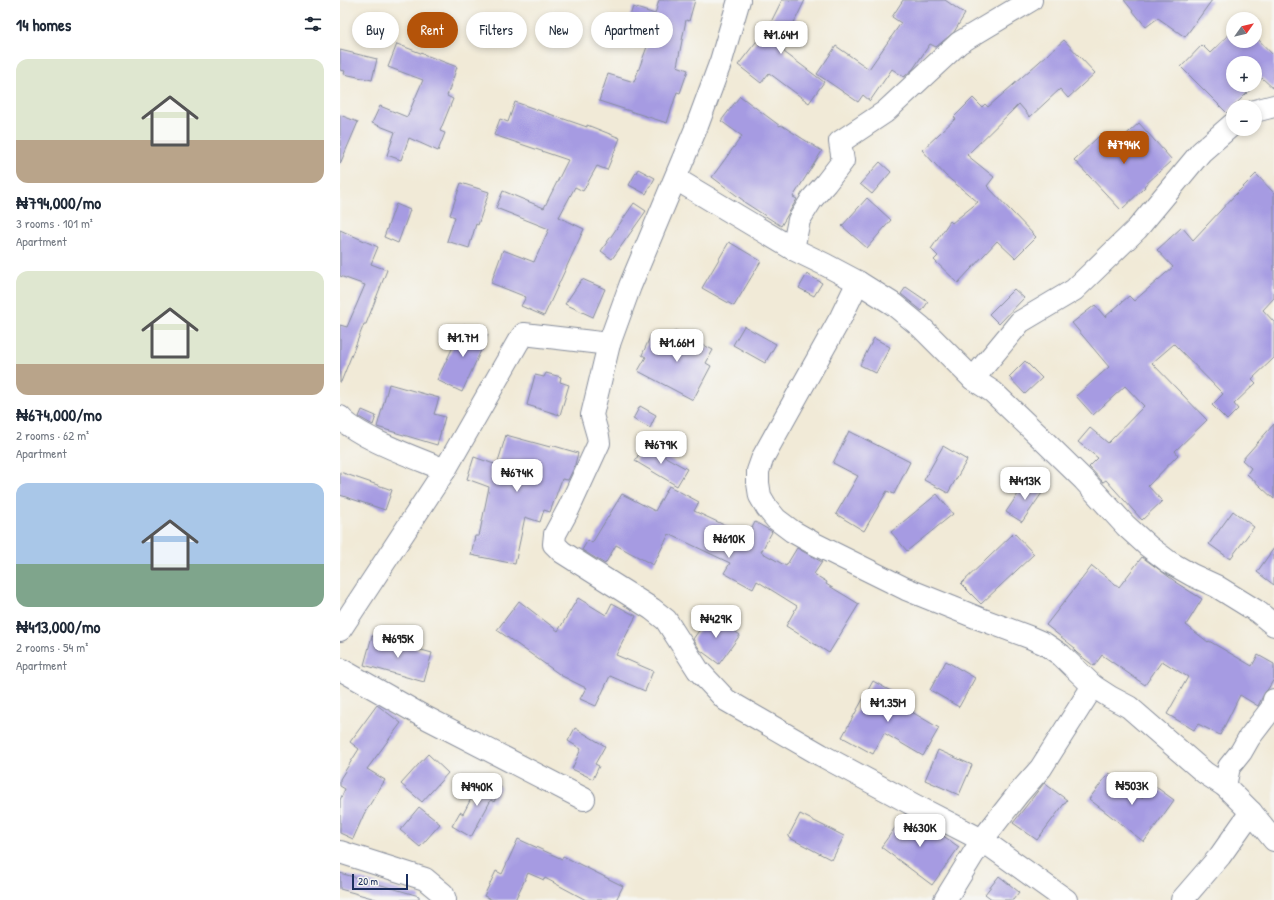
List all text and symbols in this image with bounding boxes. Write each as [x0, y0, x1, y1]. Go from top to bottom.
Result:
chip: Buy [352, 12, 399, 48]
chip: Rent [407, 12, 458, 48]
chip: Filters [466, 12, 527, 48]
chip: New [535, 12, 583, 48]
chip: Apartment [591, 12, 673, 48]
north arrow [1226, 12, 1262, 48]
map controls [1226, 12, 1262, 136]
text: 14 homes [16, 13, 71, 36]
icon: filters [302, 13, 324, 35]
pin: ₦1.64M [748, 21, 814, 55]
text: ₦1.64M [764, 25, 798, 43]
button: + [1226, 56, 1262, 92]
icon: home [134, 85, 206, 157]
button: − [1226, 100, 1262, 136]
pin: ₦794K [1096, 131, 1152, 165]
text: ₦794K [1108, 135, 1140, 153]
text: ₦794,000/mo [16, 191, 101, 214]
text: 3 rooms · 101 m² [16, 214, 93, 232]
text: Apartment [16, 232, 67, 250]
icon: home [134, 297, 206, 369]
pin: ₦1.7M [435, 324, 491, 358]
text: ₦1.7M [447, 328, 479, 346]
pin: ₦1.66M [644, 329, 710, 363]
text: ₦1.66M [660, 333, 695, 351]
text: ₦674,000/mo [16, 403, 102, 426]
text: 2 rooms · 62 m² [16, 426, 89, 444]
pin: ₦679K [633, 431, 689, 465]
text: ₦679K [645, 435, 677, 453]
text: Apartment [16, 444, 67, 462]
pin: ₦674K [489, 459, 545, 493]
text: ₦674K [501, 463, 533, 481]
pin: ₦413K [997, 467, 1053, 501]
text: ₦413K [1009, 471, 1041, 489]
icon: home [134, 509, 206, 581]
pin: ₦610K [701, 525, 757, 559]
text: ₦610K [713, 529, 745, 547]
pin: ₦429K [688, 605, 744, 639]
text: ₦429K [700, 609, 732, 627]
text: ₦413,000/mo [16, 615, 100, 638]
pin: ₦695K [370, 625, 426, 659]
text: ₦695K [382, 629, 414, 647]
text: 2 rooms · 54 m² [16, 638, 88, 656]
text: Apartment [16, 656, 67, 674]
pin: ₦1.35M [855, 689, 921, 723]
text: ₦1.35M [870, 693, 906, 711]
pin: ₦503K [1104, 772, 1160, 806]
pin: ₦940K [449, 773, 505, 807]
text: ₦503K [1115, 776, 1149, 794]
text: ₦940K [461, 777, 493, 795]
pin: ₦630K [892, 814, 948, 848]
text: ₦630K [903, 818, 937, 836]
scale bar [352, 872, 408, 891]
text: 20 m [358, 874, 378, 888]

